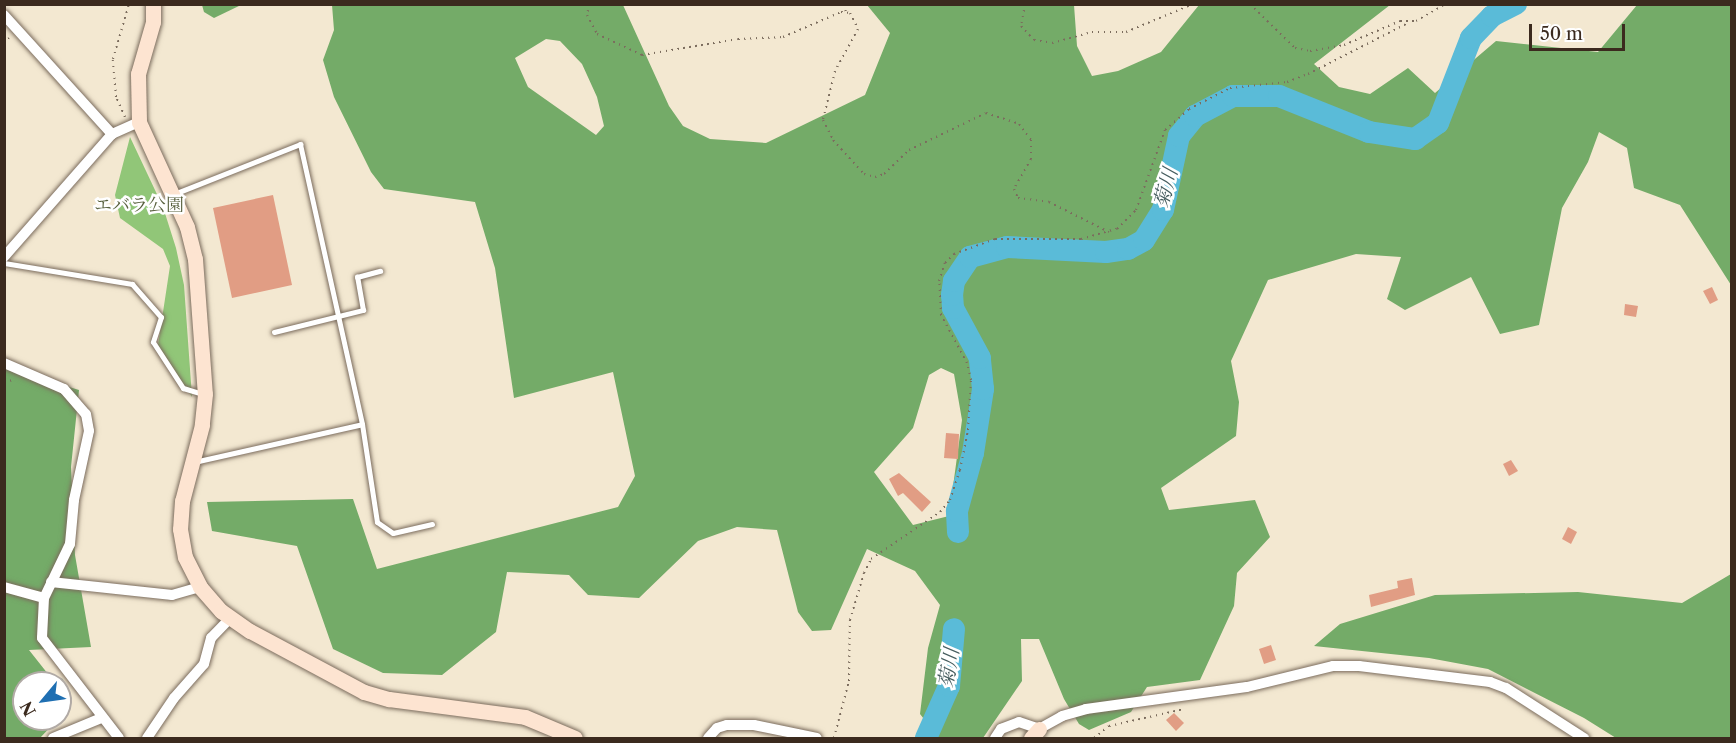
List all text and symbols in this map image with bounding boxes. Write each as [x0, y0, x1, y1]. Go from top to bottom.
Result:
scale bar [1532, 12, 1628, 50]
text: 50 m [1540, 23, 1583, 45]
water label: 菊川 [1149, 166, 1183, 210]
park label: エバラ公園 [94, 194, 184, 216]
water label: 菊川 [934, 646, 964, 690]
north arrow [12, 671, 72, 731]
text: N [16, 698, 40, 720]

